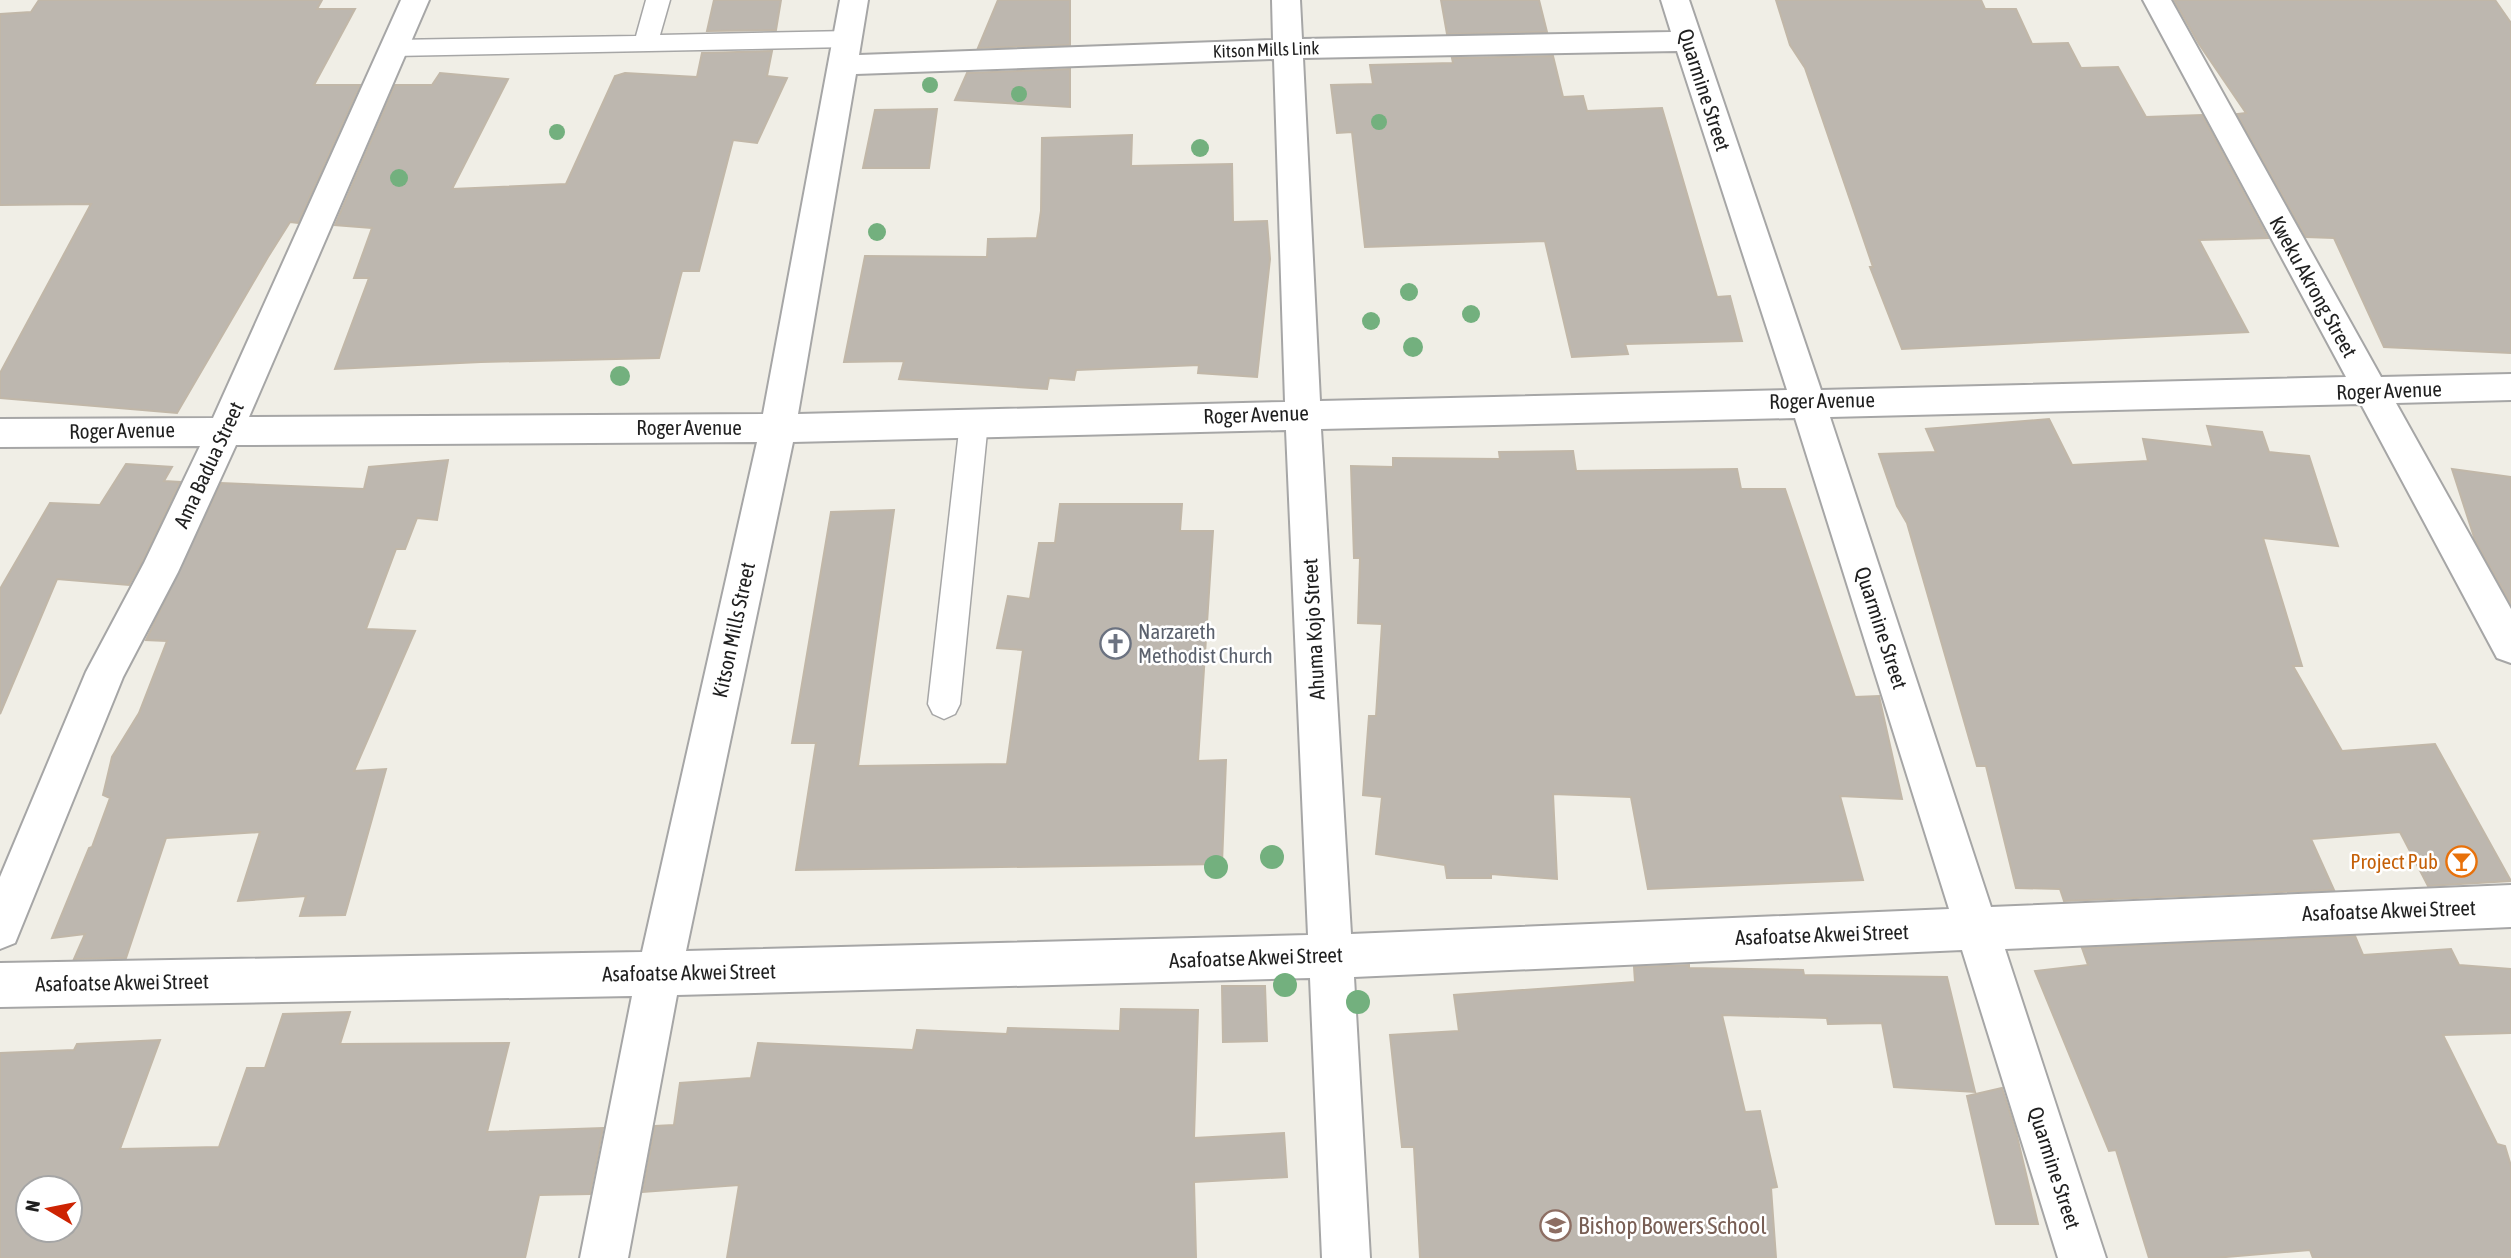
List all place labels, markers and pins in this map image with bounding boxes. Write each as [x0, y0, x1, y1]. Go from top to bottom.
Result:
place label: Narzareth Methodist Church [1138, 619, 1273, 667]
church icon: Narzareth Methodist Church [1098, 627, 1132, 661]
bar icon: Project Pub [2444, 845, 2478, 879]
place label: Project Pub [2350, 849, 2438, 873]
school or university icon: Bishop Bowers School [1538, 1209, 1572, 1243]
place label: Bishop Bowers School [1578, 1212, 1767, 1239]

